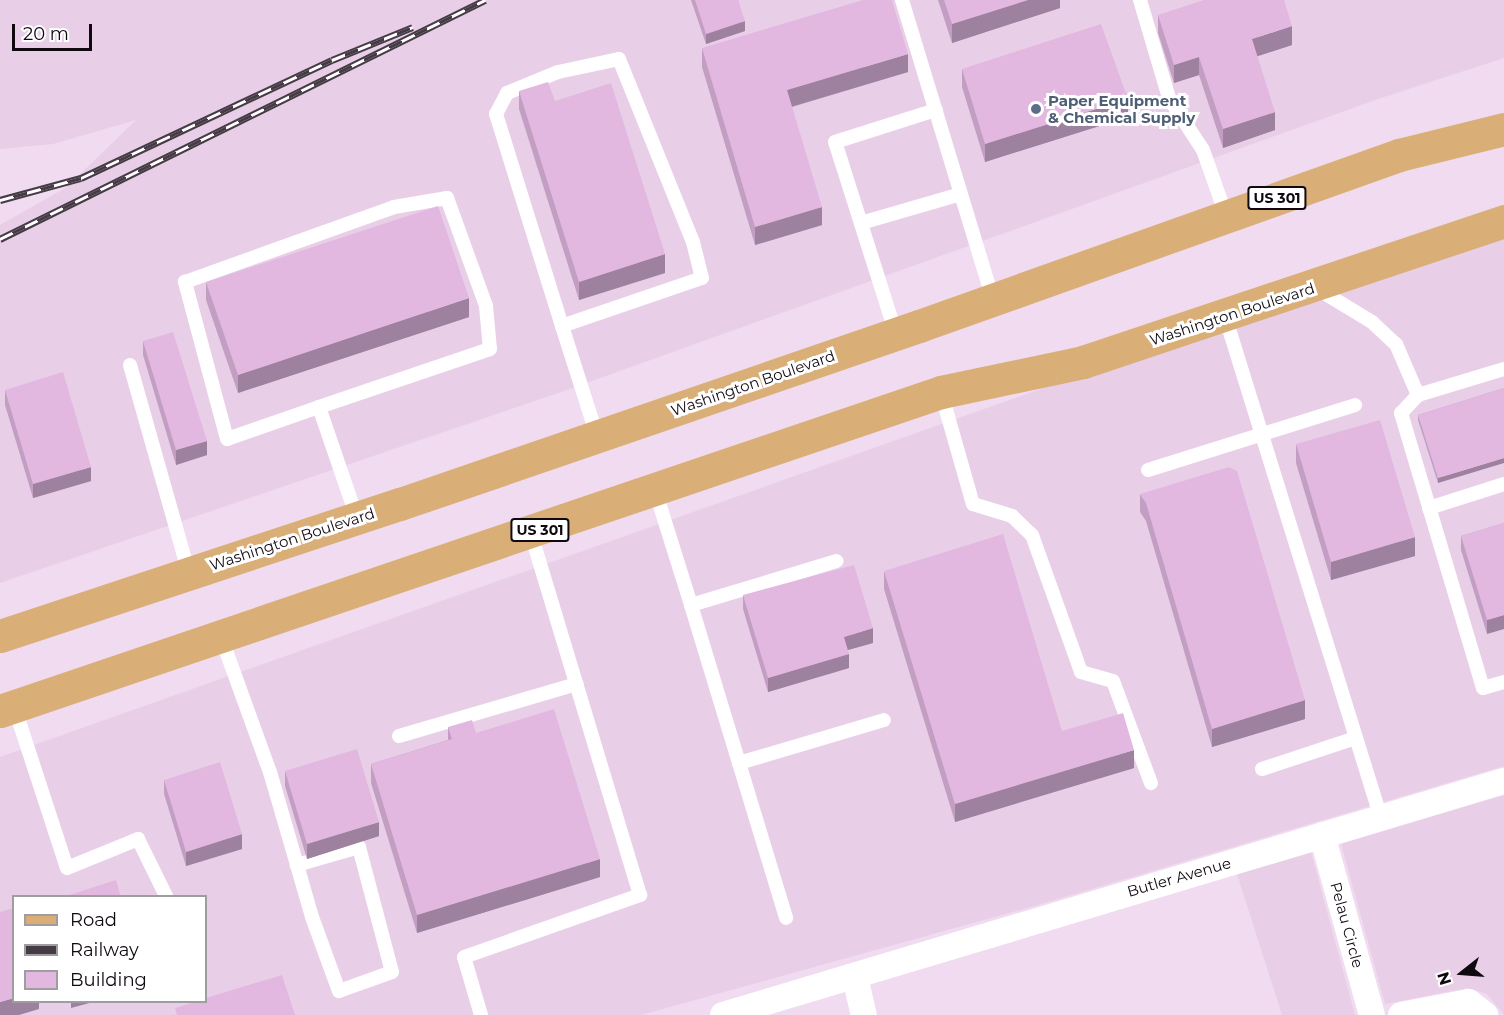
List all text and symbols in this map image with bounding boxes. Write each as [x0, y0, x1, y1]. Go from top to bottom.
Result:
scale bar [15, 12, 94, 50]
text: 20 m [23, 23, 69, 45]
place label: Paper Equipment & Chemical Supply [1048, 91, 1195, 126]
marker: Paper Equipment & Chemical Supply [1029, 102, 1043, 116]
road number: US 301 [1247, 187, 1307, 209]
street label: Washington Boulevard [1147, 279, 1317, 349]
street label: Washington Boulevard [669, 346, 837, 420]
street label: Washington Boulevard [207, 504, 377, 574]
road number: US 301 [510, 519, 570, 541]
street label: Butler Avenue [1125, 854, 1233, 900]
street label: Pelau Circle [1327, 880, 1367, 970]
legend [12, 895, 207, 1003]
text: Road [70, 909, 117, 931]
text: Railway [70, 939, 139, 961]
north arrow [1432, 943, 1492, 1003]
text: Building [70, 969, 147, 991]
text: N [1433, 969, 1455, 987]

